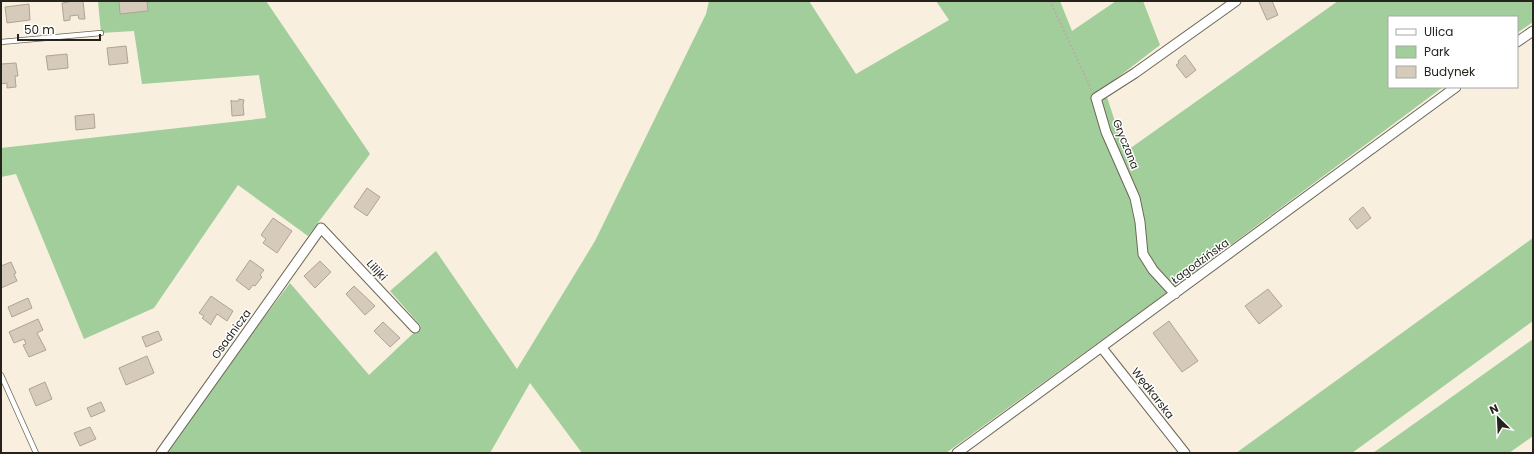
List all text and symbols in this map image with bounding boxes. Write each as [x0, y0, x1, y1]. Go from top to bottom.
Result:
scale bar [18, 16, 100, 42]
legend [1388, 16, 1518, 88]
text: 50 m [24, 21, 55, 38]
text: Ulica [1424, 23, 1453, 40]
text: Park [1424, 43, 1451, 60]
text: Budynek [1424, 63, 1476, 80]
street label: Gryczana [1109, 117, 1143, 171]
street label: Łagodzińska [1168, 235, 1232, 287]
street label: Lilijki [363, 256, 391, 284]
street label: Osadnicza [207, 306, 255, 362]
street label: Wędkarska [1128, 364, 1178, 422]
north arrow [1478, 398, 1518, 438]
text: N [1487, 400, 1501, 418]

